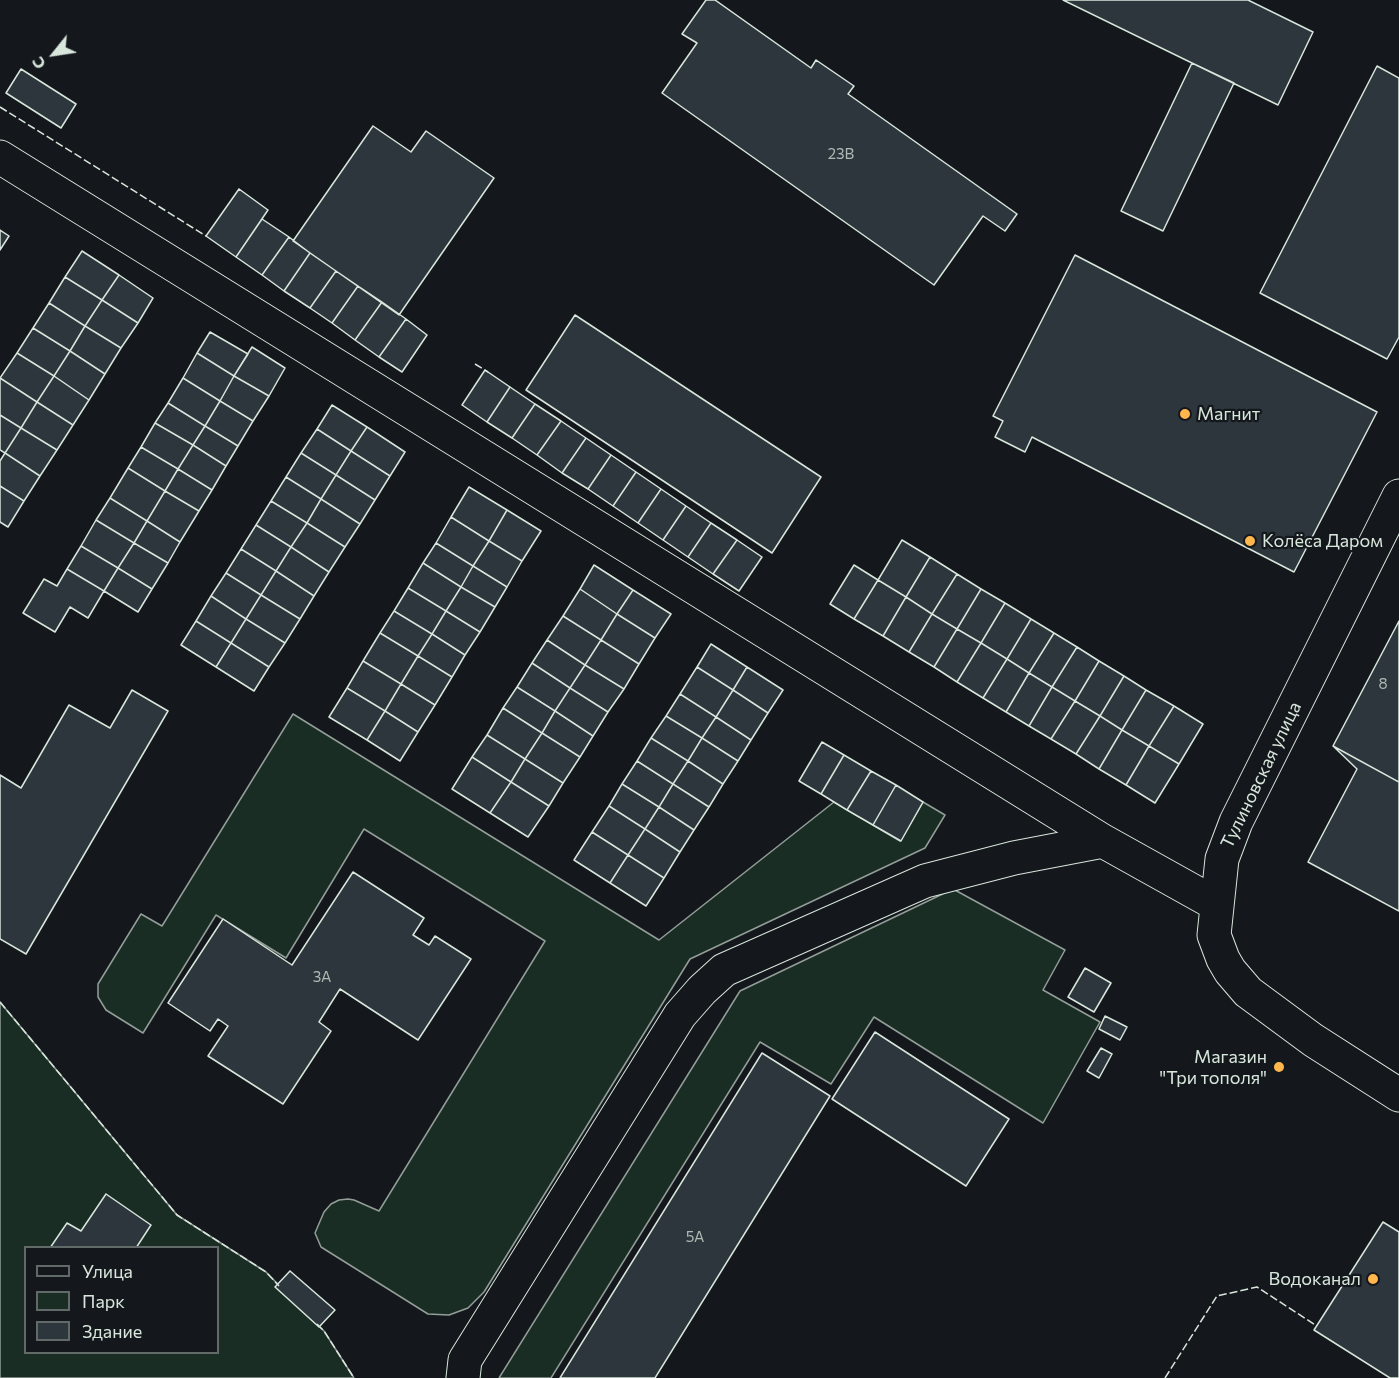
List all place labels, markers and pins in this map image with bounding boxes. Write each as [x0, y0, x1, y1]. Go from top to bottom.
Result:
place label: Магнит [1197, 403, 1260, 425]
marker: Магнит [1178, 407, 1192, 421]
place label: Колёса Даром [1262, 530, 1383, 552]
marker: Колёса Даром [1243, 534, 1257, 548]
place label: Магазин "Три тополя" [1159, 1046, 1267, 1088]
marker: Магазин "Три тополя" [1272, 1060, 1286, 1074]
place label: Водоканал [1269, 1268, 1361, 1290]
marker: Водоканал [1366, 1272, 1380, 1286]

